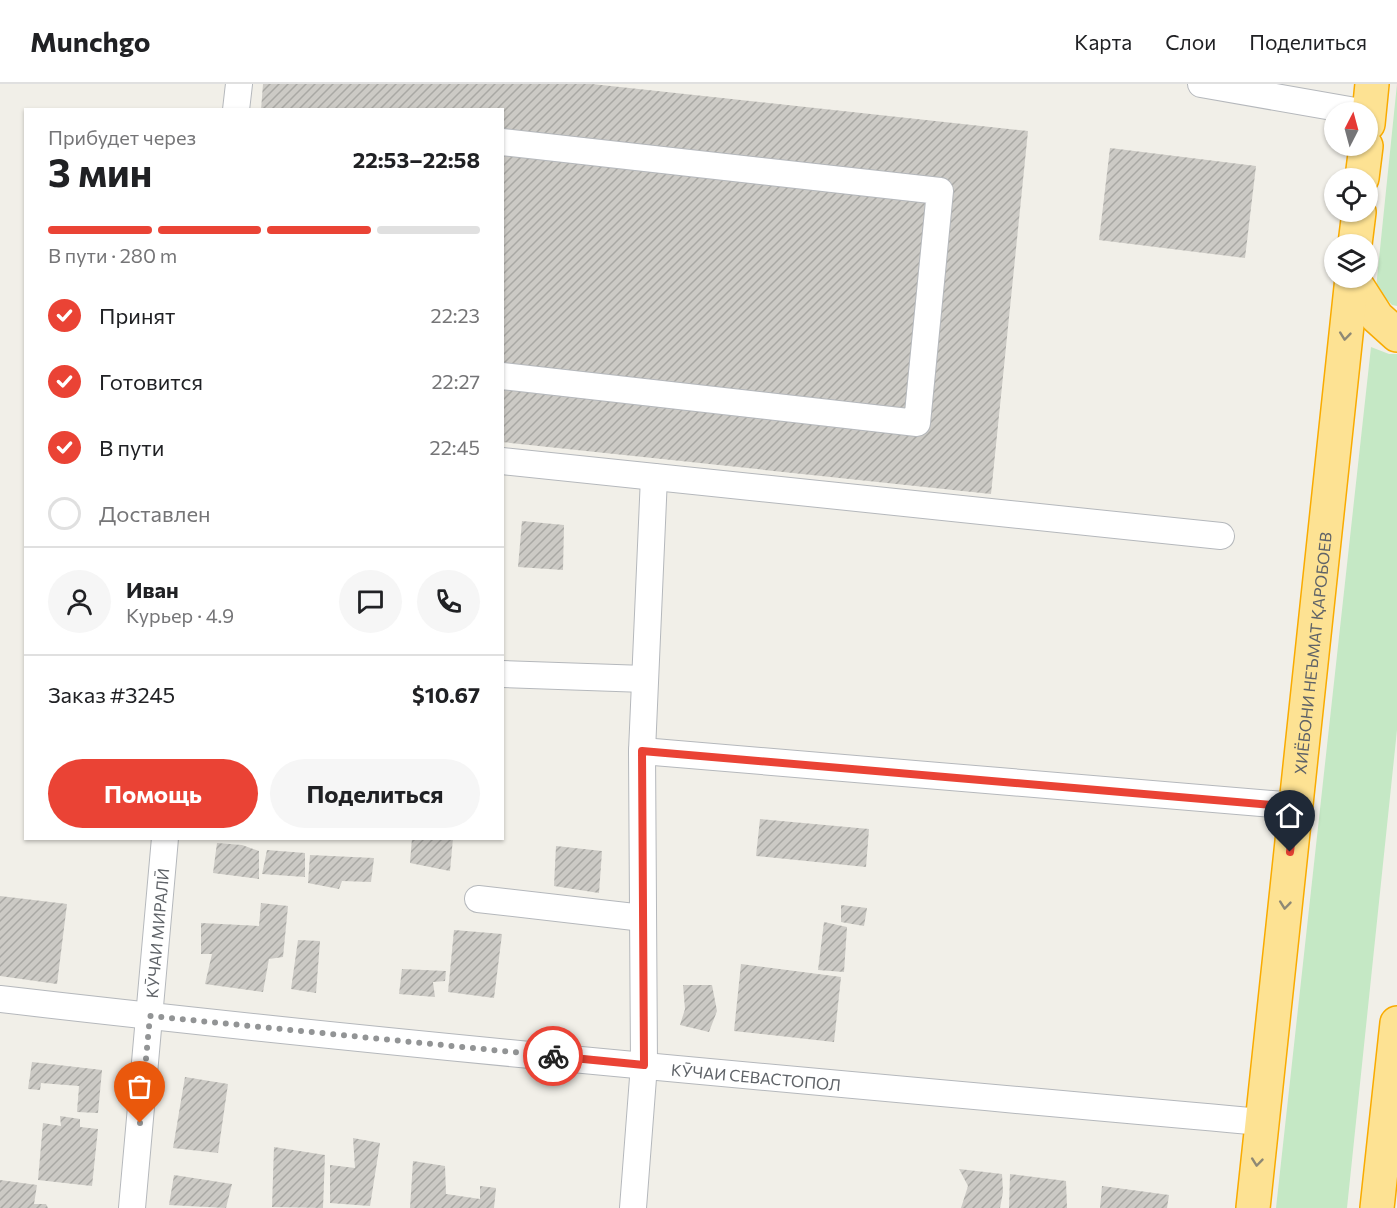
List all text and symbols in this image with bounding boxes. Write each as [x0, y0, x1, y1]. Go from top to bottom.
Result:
text: Munchgo [30, 24, 151, 58]
text: Карта [1074, 29, 1132, 54]
text: Слои [1165, 29, 1216, 54]
text: Поделиться [1249, 29, 1367, 54]
north arrow [1324, 102, 1378, 156]
map controls [1324, 102, 1378, 288]
text: Прибудет через [48, 125, 196, 149]
text: 22:53–22:58 [353, 146, 480, 173]
text: 3 мин [48, 147, 152, 195]
button: locate [1324, 168, 1378, 222]
button: layers [1324, 234, 1378, 288]
text: В пути · 280 m [48, 243, 177, 267]
icon: check [48, 299, 81, 332]
text: Принят [99, 302, 175, 329]
text: 22:23 [431, 303, 480, 327]
one-way arrow [1339, 331, 1352, 340]
icon: check [48, 365, 81, 398]
text: Готовится [99, 368, 203, 395]
text: 22:27 [432, 369, 480, 393]
icon: check [48, 431, 81, 464]
text: В пути [99, 434, 164, 461]
text: 22:45 [430, 435, 480, 459]
text: Доставлен [99, 500, 211, 527]
street label: ХИЁБОНИ НЕЪМАТ ҚАРОБОЕВ [1290, 531, 1334, 775]
button: person [48, 570, 111, 633]
button: chat [339, 570, 402, 633]
button: phone [417, 570, 480, 633]
text: Иван [126, 576, 179, 603]
text: Курьер · 4.9 [126, 603, 234, 627]
text: Заказ #3245 [48, 681, 175, 708]
text: $10.67 [412, 681, 480, 708]
button: Помощь [48, 759, 258, 828]
button: Поделиться [270, 759, 480, 828]
pin [1264, 790, 1315, 852]
icon: home [1273, 799, 1306, 832]
street label: КӮЧАИ МИРАЛӢ [141, 867, 172, 999]
one-way arrow [1279, 901, 1292, 910]
courier [523, 1026, 583, 1086]
icon: bike [537, 1040, 570, 1073]
street label: КӮЧАИ СЕВАСТОПОЛ [670, 1059, 842, 1094]
pin [114, 1061, 165, 1123]
icon: bag [123, 1070, 156, 1103]
one-way arrow [1252, 1157, 1264, 1167]

